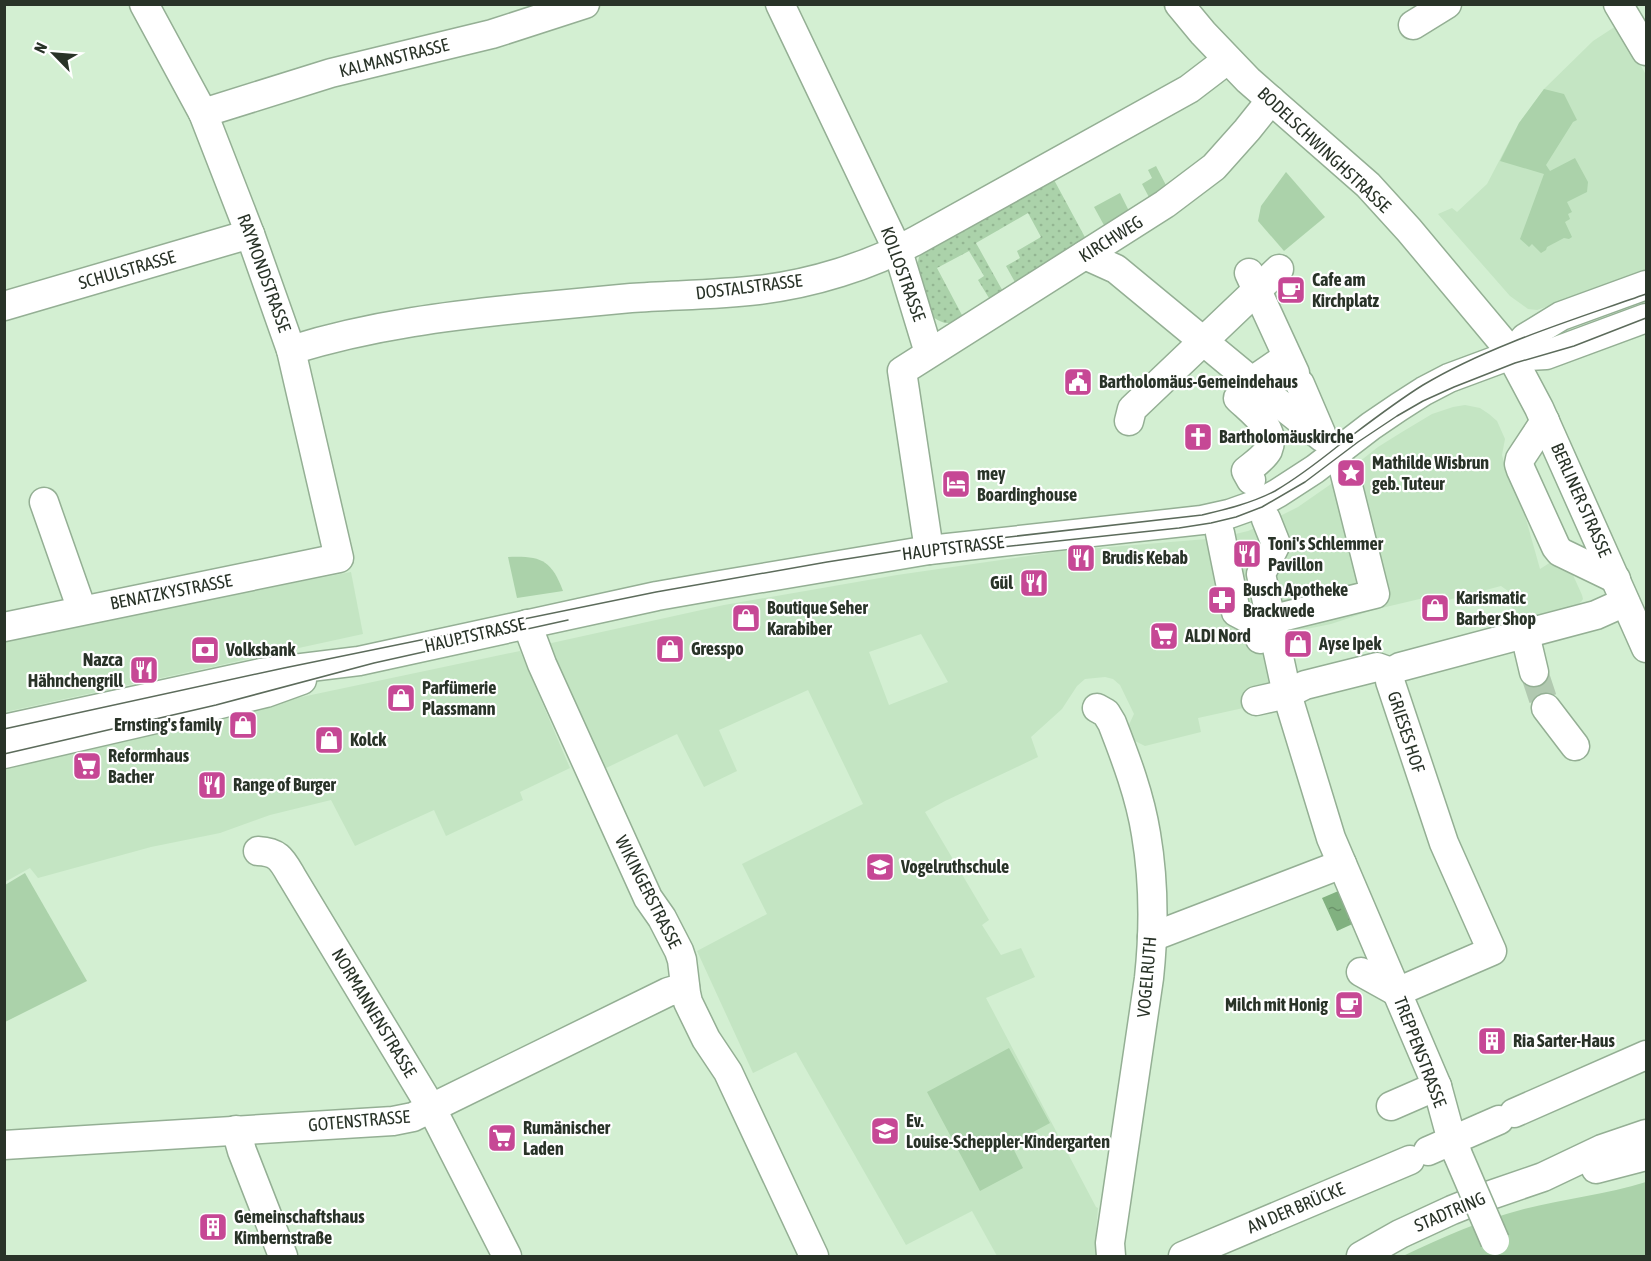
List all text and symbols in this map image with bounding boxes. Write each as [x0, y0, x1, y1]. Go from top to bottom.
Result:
north arrow [24, 24, 84, 84]
street label: KALMANSTRASSE [337, 34, 451, 81]
text: N [30, 40, 51, 56]
street label: BODELSCHWINGHSTRASSE [1253, 83, 1395, 217]
street label: RAYMONDSTRASSE [233, 211, 296, 335]
street label: KIRCHWEG [1075, 211, 1146, 266]
street label: KOLLOSTRASSE [877, 224, 930, 324]
street label: SCHULSTRASSE [76, 246, 178, 293]
place label: Cafe am Kirchplatz [1312, 269, 1380, 311]
street label: DOSTALSTRASSE [694, 270, 804, 303]
cafe icon: Cafe am Kirchplatz [1275, 274, 1307, 306]
public building icon: Bartholomäus-Gemeindehaus [1062, 366, 1094, 398]
place label: Bartholomäus-Gemeindehaus [1099, 371, 1299, 392]
church icon: Bartholomäuskirche [1182, 421, 1214, 453]
place label: Bartholomäuskirche [1219, 426, 1354, 447]
street label: BERLINER STRASSE [1547, 440, 1616, 560]
place label: Mathilde Wisbrun geb. Tuteur [1372, 452, 1489, 494]
place icon: Mathilde Wisbrun geb. Tuteur [1335, 457, 1367, 489]
place label: mey Boardinghouse [977, 463, 1077, 505]
hotel icon: mey Boardinghouse [940, 468, 972, 500]
street label: HAUPTSTRASSE [901, 531, 1006, 564]
place label: Toni's Schlemmer Pavillon [1268, 533, 1384, 575]
restaurant icon: Toni's Schlemmer Pavillon [1231, 538, 1263, 570]
restaurant icon: Brudis Kebab [1065, 542, 1097, 574]
place label: Brudis Kebab [1102, 547, 1188, 568]
restaurant icon: Gül [1018, 567, 1050, 599]
street label: BENATZKYSTRASSE [108, 569, 234, 614]
place label: Gül [990, 572, 1013, 593]
place label: Busch Apotheke Brackwede [1243, 579, 1348, 621]
pharmacy icon: Busch Apotheke Brackwede [1206, 584, 1238, 616]
place label: Karismatic Barber Shop [1456, 587, 1536, 629]
shop icon: Karismatic Barber Shop [1419, 592, 1451, 624]
place label: Boutique Seher Karabiber [767, 597, 869, 639]
shop icon: Boutique Seher Karabiber [730, 602, 762, 634]
street label: HAUPTSTRASSE [422, 613, 528, 656]
supermarket icon: ALDI Nord [1148, 620, 1180, 652]
place label: ALDI Nord [1184, 625, 1251, 646]
shop icon: Ayse Ipek [1282, 628, 1314, 660]
shop icon: Gresspo [654, 633, 686, 665]
place label: Ayse Ipek [1318, 633, 1383, 654]
bank icon: Volksbank [189, 634, 221, 666]
place label: Gresspo [691, 638, 744, 659]
place label: Volksbank [225, 639, 296, 660]
place label: Nazca Hähnchengrill [28, 649, 123, 691]
restaurant icon: Nazca Hähnchengrill [128, 654, 160, 686]
place label: Parfümerie Plassmann [422, 677, 496, 719]
shop icon: Parfümerie Plassmann [385, 682, 417, 714]
street label: GRIESES HOF [1383, 689, 1430, 776]
shop icon: Ernsting's family [227, 709, 259, 741]
place label: Ernsting's family [114, 714, 223, 735]
shop icon: Kolck [313, 724, 345, 756]
place label: Kolck [350, 729, 387, 750]
place label: Reformhaus Bacher [108, 745, 190, 787]
supermarket icon: Reformhaus Bacher [71, 750, 103, 782]
restaurant icon: Range of Burger [196, 769, 228, 801]
place label: Range of Burger [233, 774, 337, 795]
street label: WIKINGERSTRASSE [611, 832, 686, 952]
school or university icon: Vogelruthschule [864, 851, 896, 883]
place label: Vogelruthschule [900, 856, 1009, 877]
street label: VOGELRUTH [1132, 936, 1161, 1018]
street label: NORMANNENSTRASSE [328, 945, 421, 1081]
cafe icon: Milch mit Honig [1333, 989, 1365, 1021]
place label: Milch mit Honig [1225, 994, 1328, 1015]
street label: TREPPENSTRASSE [1390, 994, 1451, 1110]
building icon: Ria Sarter-Haus [1476, 1025, 1508, 1057]
place label: Ria Sarter-Haus [1513, 1030, 1616, 1051]
street label: GOTENSTRASSE [307, 1106, 411, 1135]
place label: Ev. Louise-Scheppler-Kindergarten [906, 1110, 1110, 1152]
school or university icon: Ev. Louise-Scheppler-Kindergarten [869, 1115, 901, 1147]
place label: Rumänischer Laden [523, 1117, 611, 1159]
supermarket icon: Rumänischer Laden [486, 1122, 518, 1154]
street label: AN DER BRÜCKE [1244, 1177, 1348, 1237]
street label: STADTRING [1411, 1187, 1488, 1236]
place label: Gemeinschaftshaus Kimbernstraße [234, 1206, 365, 1248]
building icon: Gemeinschaftshaus Kimbernstraße [197, 1211, 229, 1243]

